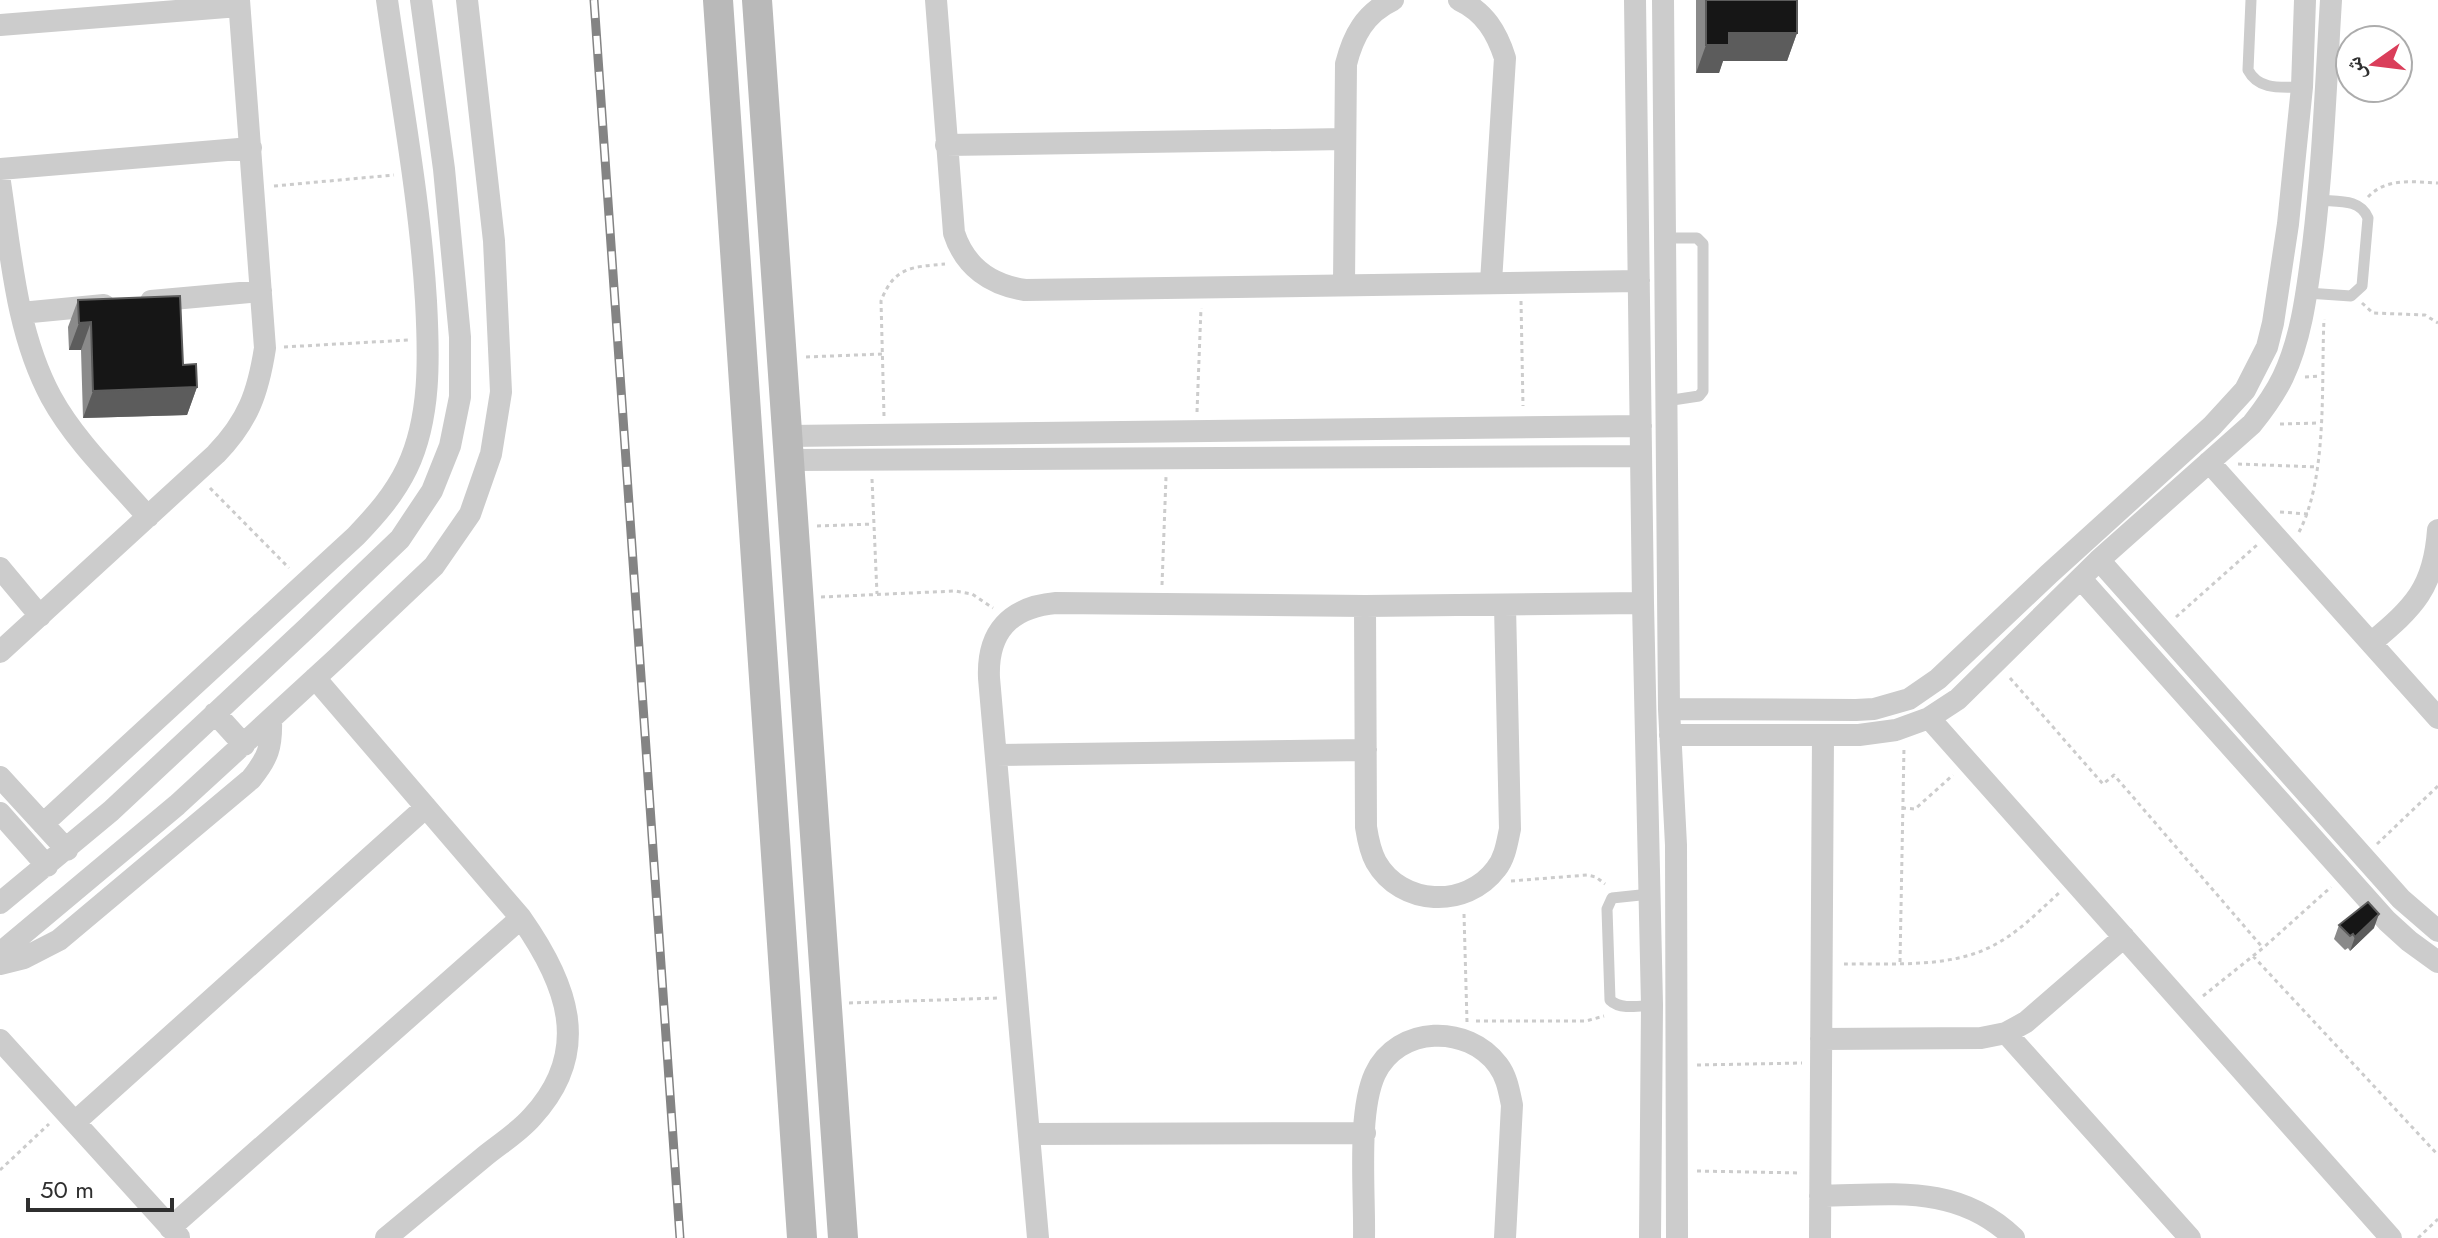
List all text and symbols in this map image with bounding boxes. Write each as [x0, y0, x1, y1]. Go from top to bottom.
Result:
north arrow [2334, 24, 2414, 104]
text: ش [2336, 54, 2373, 84]
scale bar [28, 1162, 172, 1212]
text: 50 m [40, 1172, 94, 1207]

